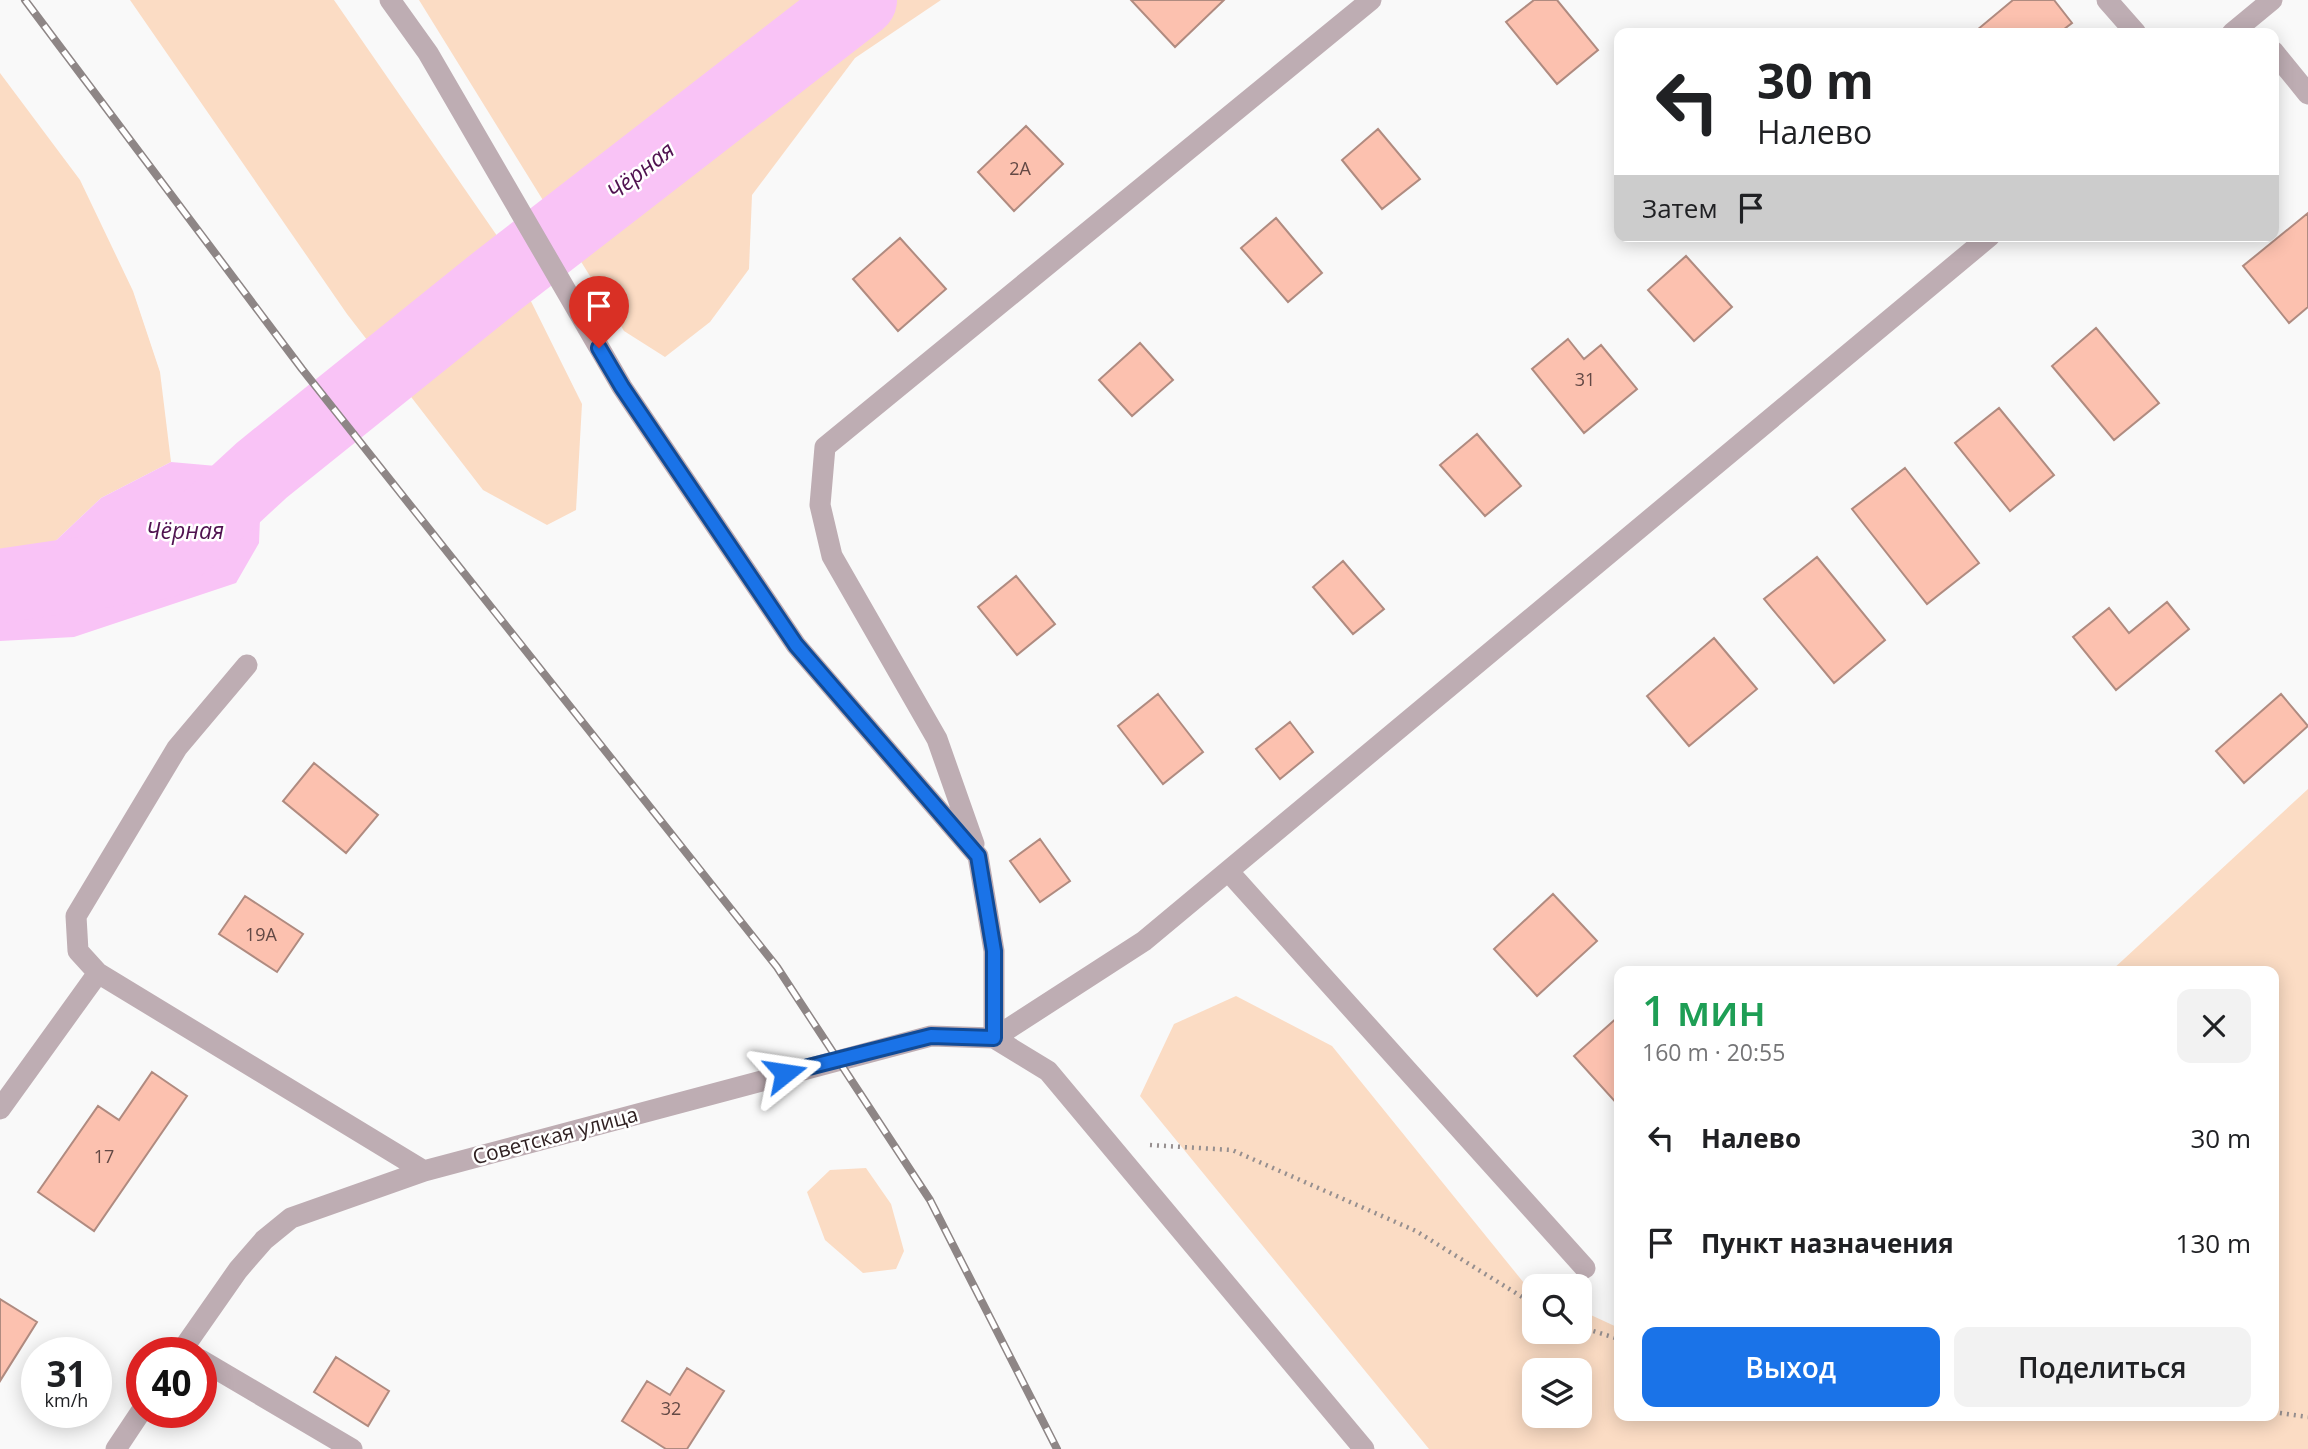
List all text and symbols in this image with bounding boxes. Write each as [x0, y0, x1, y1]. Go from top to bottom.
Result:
text: 30 m [1757, 47, 1874, 113]
icon: left [1642, 56, 1733, 147]
text: Налево [1757, 110, 1872, 153]
water label: Чёрная [599, 133, 681, 207]
house number: 2А [1009, 156, 1031, 180]
icon: arrive [1732, 189, 1770, 227]
text: Затем [1642, 190, 1718, 226]
pin [569, 276, 629, 348]
icon: arrive [580, 287, 618, 325]
house number: 31 [1575, 367, 1595, 391]
water label: Чёрная [146, 514, 224, 546]
house number: 19А [245, 922, 278, 946]
text: 1 мин [1642, 981, 1766, 1038]
button: close [2177, 989, 2251, 1063]
position arrow [748, 1036, 822, 1110]
text: 160 m · 20:55 [1642, 1036, 1785, 1068]
street label: Советская улица [469, 1099, 641, 1171]
icon: left [1642, 1119, 1680, 1157]
text: Налево [1701, 1120, 1801, 1156]
text: 30 m [2190, 1120, 2251, 1156]
house number: 17 [94, 1144, 114, 1168]
icon: arrive [1642, 1224, 1680, 1262]
text: Пункт назначения [1701, 1225, 1954, 1261]
text: 130 m [2176, 1225, 2251, 1261]
map controls [1522, 1274, 1592, 1428]
button: search [1522, 1274, 1592, 1344]
button: Выход [1642, 1327, 1940, 1407]
button: Поделиться [1954, 1327, 2251, 1407]
speed limit sign: 40 [126, 1337, 217, 1428]
text: 31 [46, 1350, 87, 1397]
button: layers [1522, 1358, 1592, 1428]
text: km/h [45, 1388, 88, 1412]
house number: 32 [661, 1396, 681, 1420]

